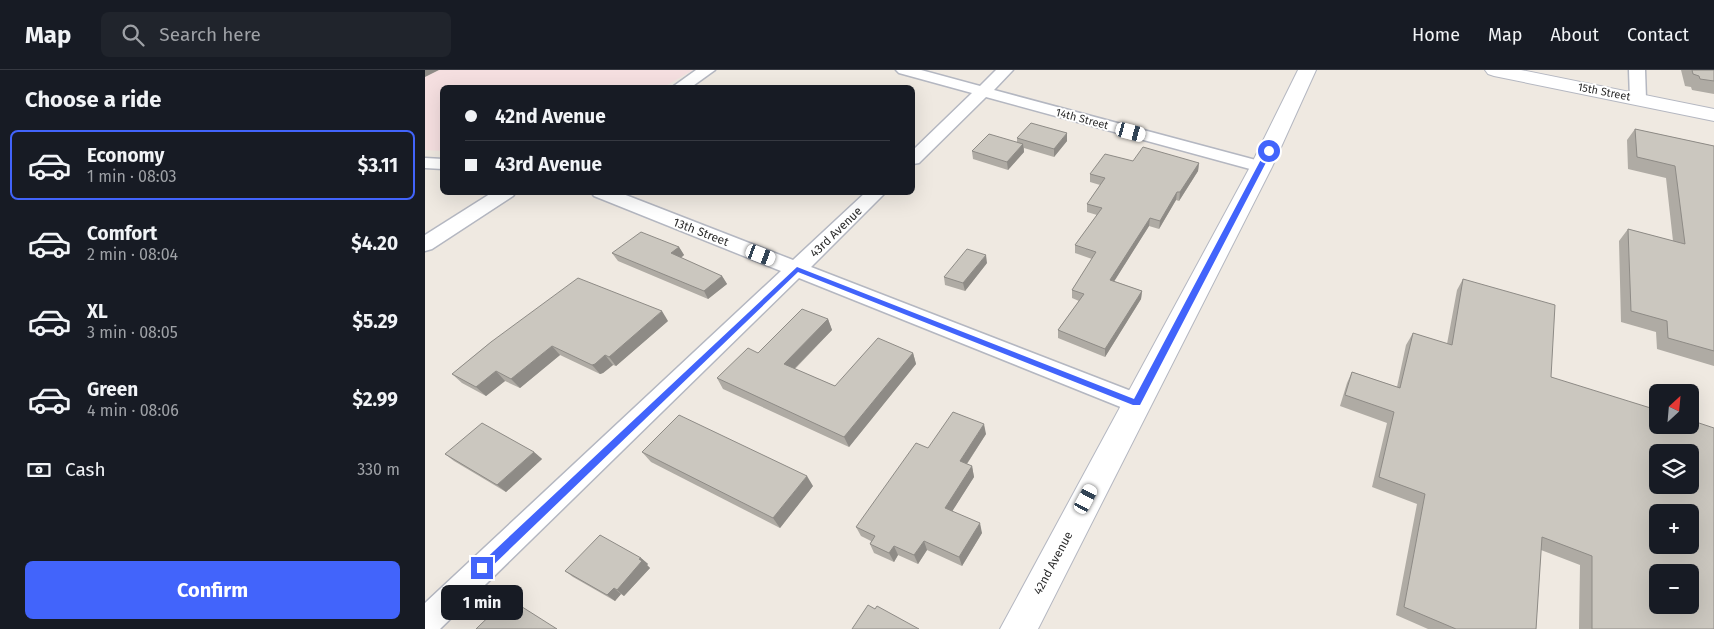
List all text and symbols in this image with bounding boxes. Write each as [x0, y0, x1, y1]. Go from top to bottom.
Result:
search box [101, 12, 451, 57]
text: Map [25, 21, 71, 49]
icon: search [119, 21, 147, 49]
text: Search here [159, 23, 261, 46]
text: Home [1412, 24, 1460, 46]
text: Map [1488, 24, 1522, 46]
text: About [1550, 24, 1599, 46]
text: Contact [1627, 24, 1689, 46]
street label: 15th Street [1577, 81, 1631, 103]
text: Choose a ride [25, 86, 161, 113]
text: 42nd Avenue [495, 105, 606, 128]
street label: 14th Street [1054, 106, 1110, 132]
car [1114, 121, 1147, 143]
route start [1258, 140, 1280, 162]
icon: car [27, 143, 72, 188]
text: Economy [87, 144, 164, 167]
text: 43rd Avenue [495, 153, 602, 176]
text: $3.11 [358, 154, 398, 177]
text: 1 min · 08:03 [87, 167, 176, 186]
street label: 43rd Avenue [807, 204, 865, 260]
street label: 13th Street [671, 215, 731, 249]
icon: car [27, 221, 72, 266]
text: Comfort [87, 222, 157, 245]
text: $4.20 [351, 232, 398, 255]
car [744, 243, 777, 267]
text: 2 min · 08:04 [87, 245, 178, 264]
icon: car [27, 299, 72, 344]
text: XL [87, 300, 108, 323]
text: $5.29 [353, 310, 398, 333]
text: 3 min · 08:05 [87, 323, 178, 342]
icon: car [27, 377, 72, 422]
text: Green [87, 378, 138, 401]
north arrow [1649, 384, 1699, 434]
map controls [1649, 384, 1699, 614]
text: $2.99 [353, 388, 398, 411]
text: 4 min · 08:06 [87, 401, 179, 420]
button: layers [1649, 444, 1699, 494]
icon: cash [25, 456, 53, 484]
text: Cash [65, 458, 106, 481]
text: 330 m [357, 460, 400, 479]
car [1072, 482, 1099, 516]
button: + [1649, 504, 1699, 554]
street label: 42nd Avenue [1031, 529, 1075, 597]
route end [471, 557, 493, 579]
button: Confirm [25, 561, 400, 619]
button: − [1649, 564, 1699, 614]
callout: 1 min [441, 586, 523, 620]
text: 1 min [463, 593, 501, 612]

